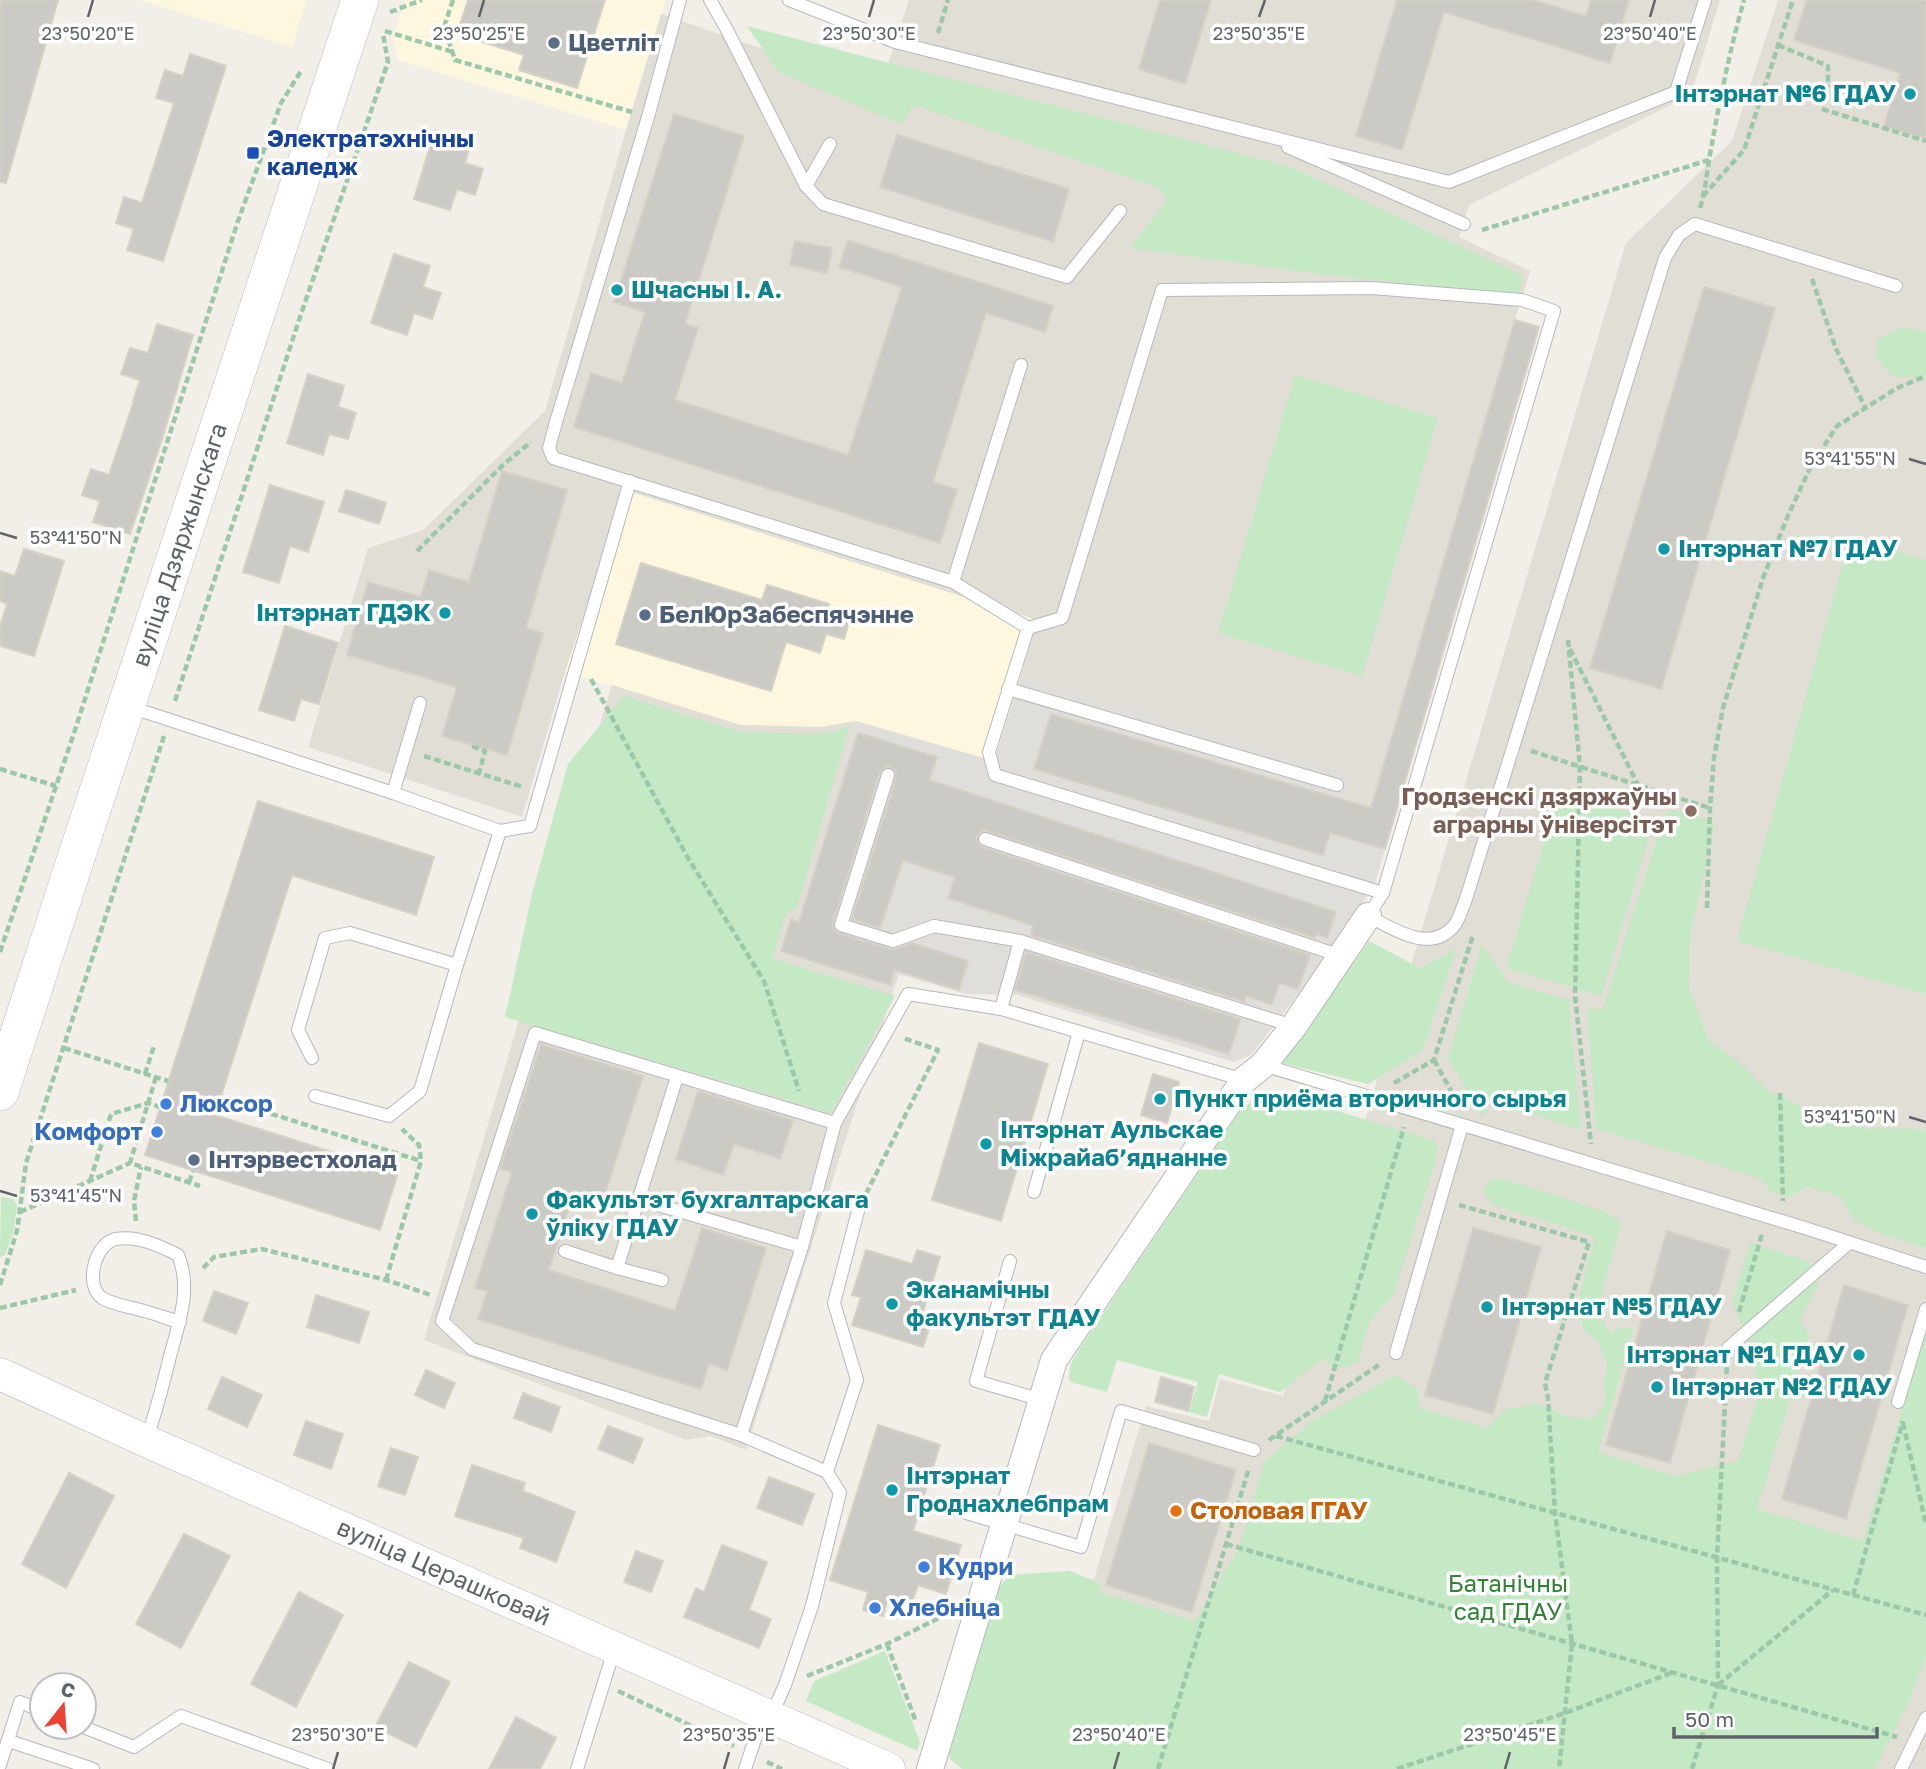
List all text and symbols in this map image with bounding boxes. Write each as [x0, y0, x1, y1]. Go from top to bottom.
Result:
text: 23°50'20"E [41, 22, 135, 44]
text: 23°50'25"E [433, 22, 525, 44]
text: 23°50'30"E [822, 22, 916, 44]
text: 23°50'35"E [1213, 22, 1305, 44]
text: 23°50'40"E [1603, 22, 1697, 44]
place label: Цветліт [568, 27, 660, 56]
marker: Цветліт [546, 35, 562, 51]
place label: Інтэрнат №6 ГДАУ [1674, 78, 1896, 107]
marker: Інтэрнат №6 ГДАУ [1902, 86, 1918, 102]
place label: Электратэхнічны каледж [267, 123, 474, 180]
marker: Электратэхнічны каледж [245, 145, 261, 161]
place label: Шчасны І. А. [631, 274, 782, 303]
marker: Шчасны І. А. [609, 282, 625, 298]
street label: вуліца Дзяржынскага [124, 419, 232, 670]
text: 53°41'55"N [1804, 447, 1896, 469]
text: 53°41'50"N [30, 526, 122, 548]
place label: Інтэрнат №7 ГДАУ [1678, 533, 1897, 562]
marker: Інтэрнат №7 ГДАУ [1656, 541, 1672, 557]
place label: Інтэрнат ГДЭК [256, 597, 431, 626]
place label: БелЮрЗабеспячэнне [659, 599, 914, 628]
marker: Інтэрнат ГДЭК [437, 605, 453, 621]
marker: БелЮрЗабеспячэнне [637, 607, 653, 623]
place label: Гродзенскі дзяржаўны аграрны ўніверсітэт [1401, 781, 1677, 838]
marker: Гродзенскі дзяржаўны аграрны ўніверсітэт [1683, 803, 1699, 819]
place label: Пункт приёма вторичного сырья [1174, 1083, 1566, 1112]
place label: Люксор [180, 1088, 273, 1117]
marker: Пункт приёма вторичного сырья [1152, 1091, 1168, 1107]
marker: Люксор [158, 1096, 174, 1112]
text: 53°41'50"N [1804, 1105, 1896, 1127]
place label: Інтэрнат Аульскае Міжрайабʼяднанне [1000, 1114, 1228, 1171]
place label: Комфорт [34, 1116, 143, 1145]
marker: Комфорт [149, 1124, 165, 1140]
marker: Інтэрнат Аульскае Міжрайабʼяднанне [978, 1136, 994, 1152]
place label: Інтэрвестхолад [208, 1144, 397, 1173]
marker: Інтэрвестхолад [186, 1152, 202, 1168]
text: 53°41'45"N [30, 1184, 122, 1206]
place label: Факультэт бухгалтарскага ўліку ГДАУ [546, 1184, 869, 1241]
marker: Факультэт бухгалтарскага ўліку ГДАУ [524, 1206, 540, 1222]
place label: Эканамічны факультэт ГДАУ [906, 1274, 1101, 1331]
place label: Інтэрнат №5 ГДАУ [1501, 1291, 1722, 1320]
marker: Эканамічны факультэт ГДАУ [884, 1296, 900, 1312]
marker: Інтэрнат №5 ГДАУ [1479, 1299, 1495, 1315]
place label: Інтэрнат №1 ГДАУ [1626, 1339, 1845, 1368]
marker: Інтэрнат №1 ГДАУ [1851, 1347, 1867, 1363]
place label: Інтэрнат №2 ГДАУ [1671, 1371, 1892, 1400]
marker: Інтэрнат №2 ГДАУ [1649, 1379, 1665, 1395]
place label: Інтэрнат Гроднахлебпрам [906, 1460, 1109, 1517]
marker: Інтэрнат Гроднахлебпрам [884, 1482, 900, 1498]
place label: Столовая ГГАУ [1190, 1495, 1368, 1524]
marker: Столовая ГГАУ [1168, 1503, 1184, 1519]
street label: вуліца Церашковай [333, 1511, 556, 1631]
place label: Кудри [938, 1551, 1013, 1580]
marker: Кудри [916, 1559, 932, 1575]
park label: Батанічны сад ГДАУ [1448, 1568, 1568, 1625]
place label: Хлебніца [889, 1592, 1000, 1621]
marker: Хлебніца [867, 1600, 883, 1616]
north arrow [28, 1671, 98, 1741]
text: С [58, 1676, 78, 1702]
scale bar [1674, 1696, 1877, 1740]
text: 50 m [1685, 1706, 1734, 1732]
text: 23°50'30"E [291, 1723, 385, 1745]
text: 23°50'35"E [683, 1723, 775, 1745]
text: 23°50'40"E [1072, 1723, 1166, 1745]
text: 23°50'45"E [1464, 1723, 1556, 1745]

